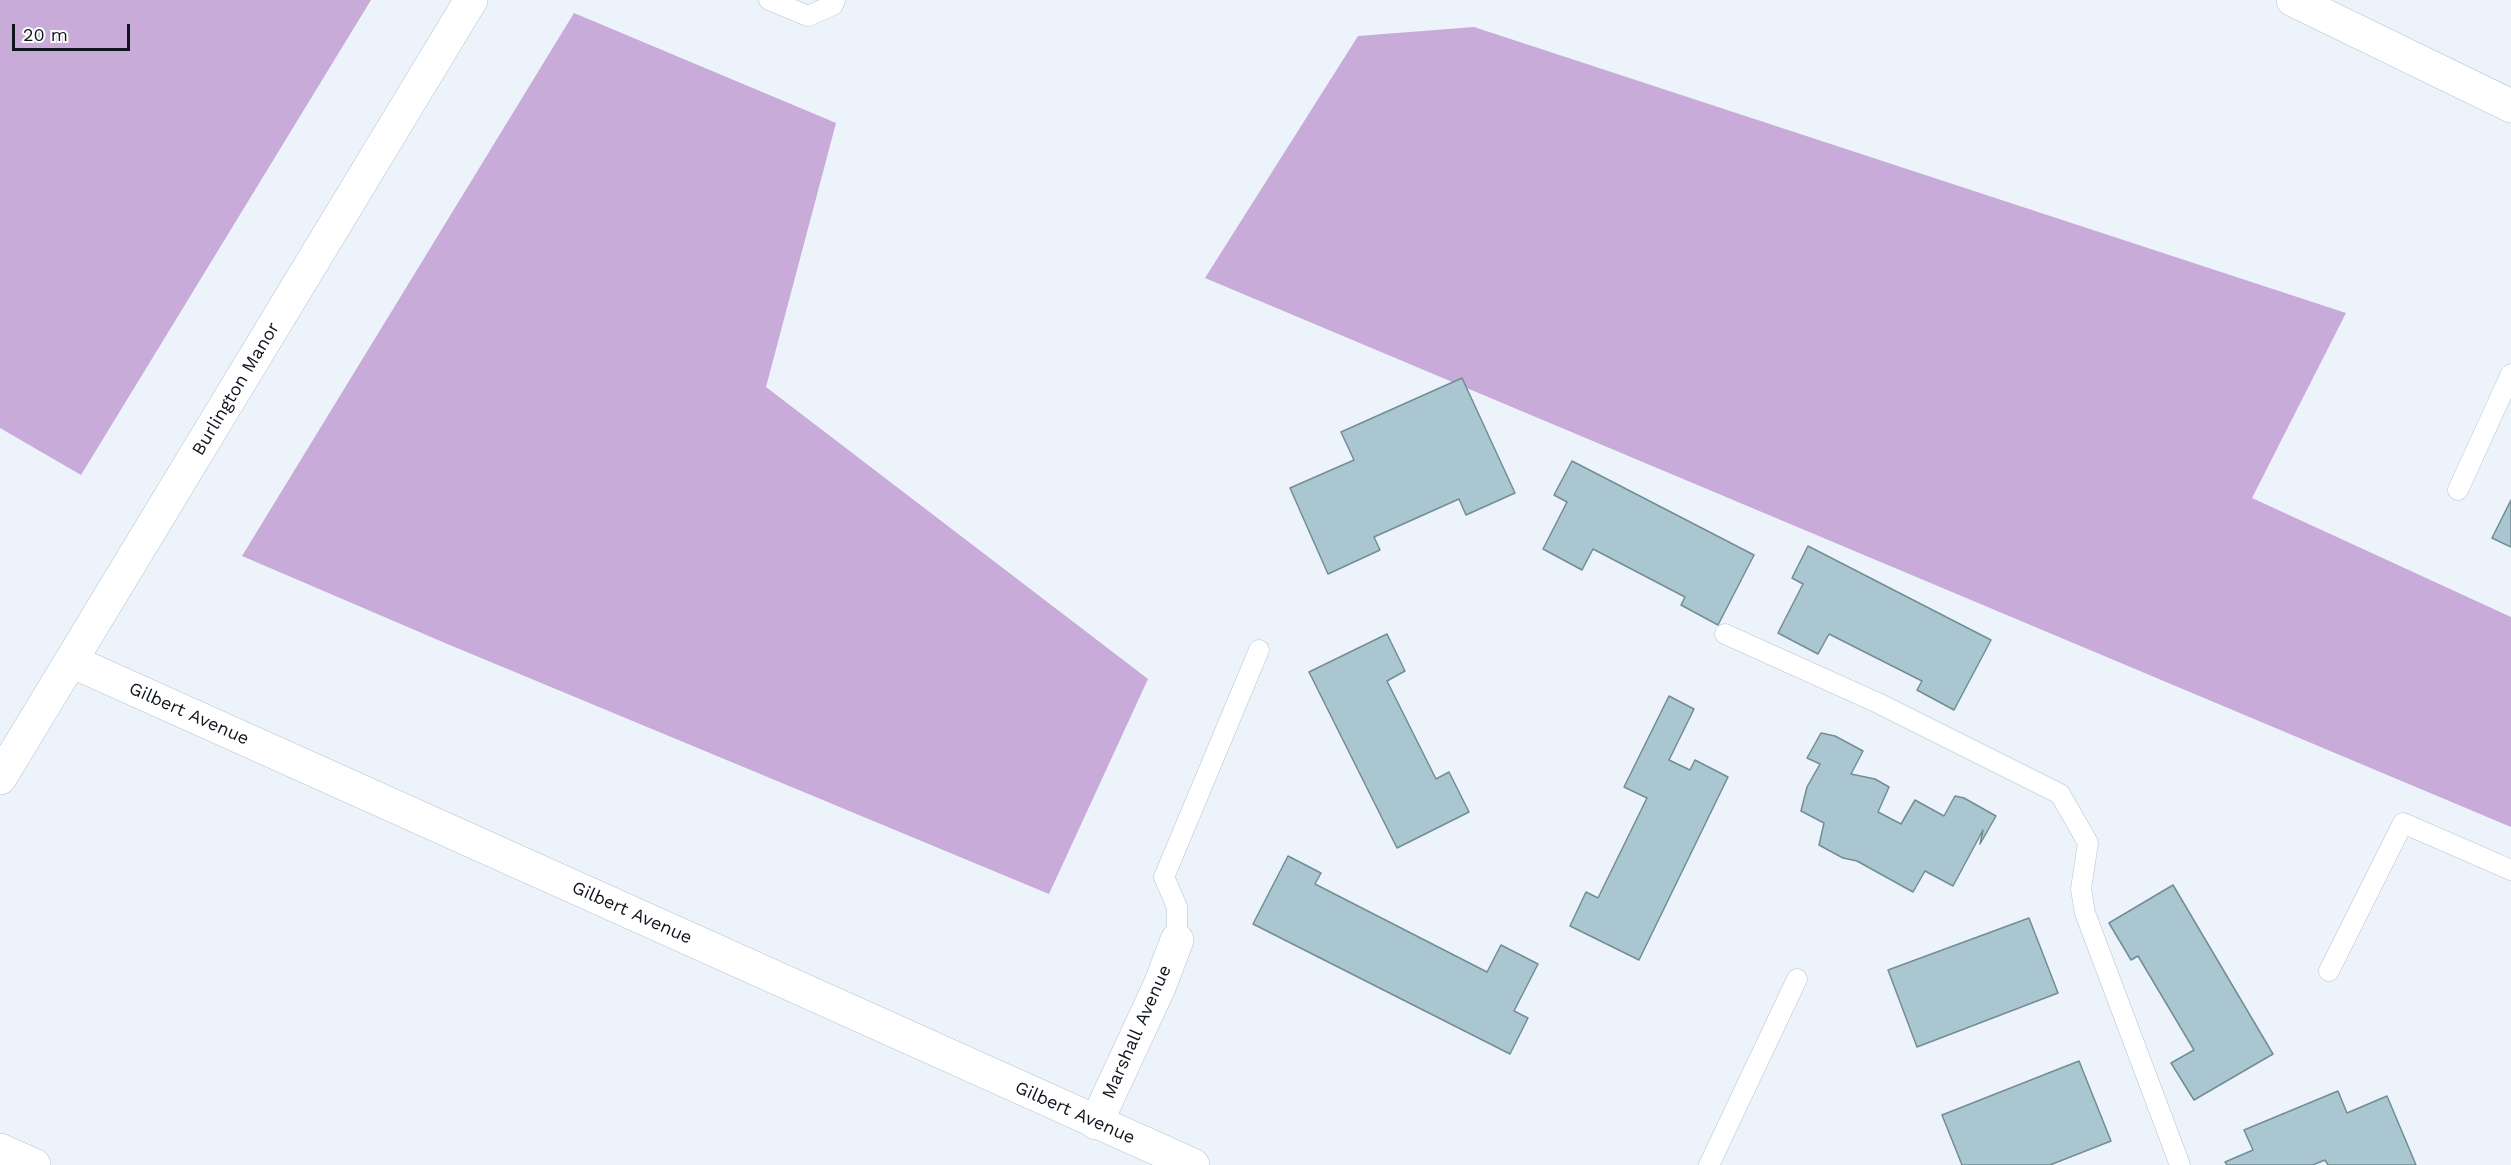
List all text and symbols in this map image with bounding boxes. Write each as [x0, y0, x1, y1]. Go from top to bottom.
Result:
scale bar [15, 12, 134, 50]
text: 20 m [23, 24, 68, 45]
street label: Burlington Manor [188, 318, 284, 460]
street label: Gilbert Avenue [126, 678, 252, 750]
street label: Gilbert Avenue [569, 877, 695, 949]
street label: Marshall Avenue [1098, 962, 1176, 1102]
street label: Gilbert Avenue [1012, 1077, 1138, 1149]

